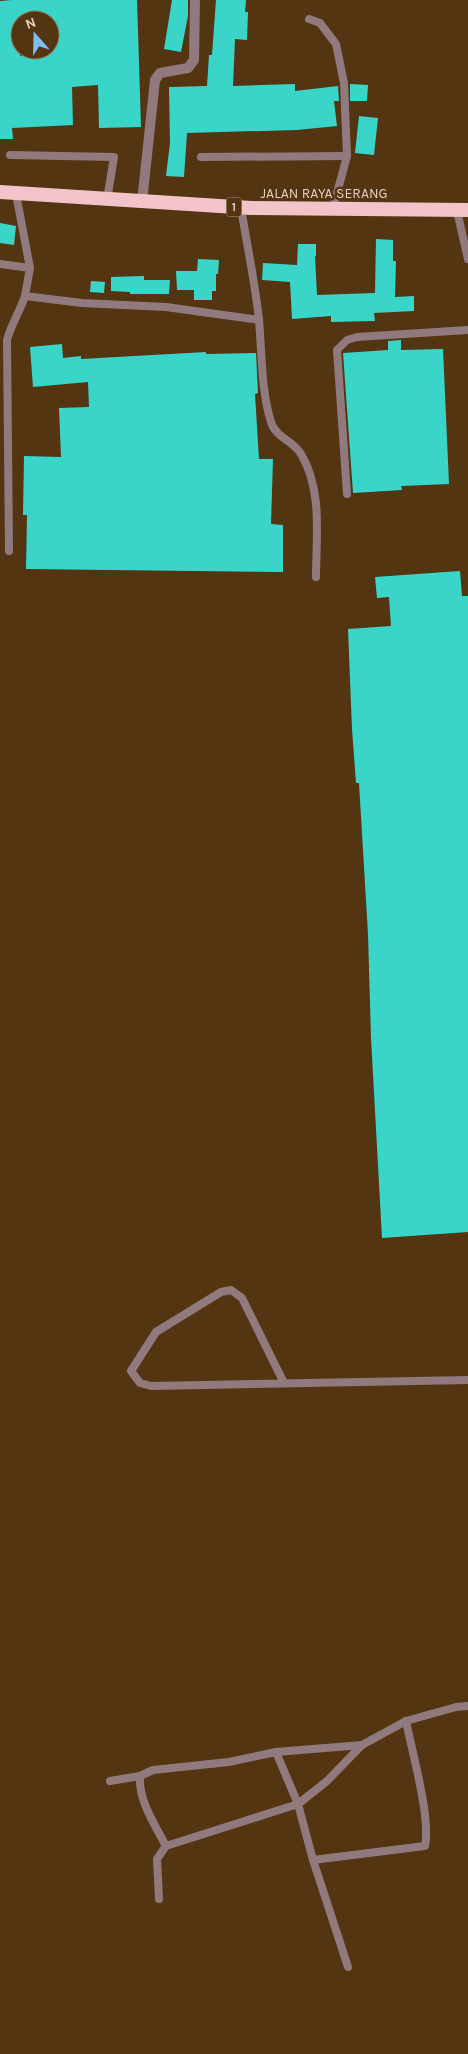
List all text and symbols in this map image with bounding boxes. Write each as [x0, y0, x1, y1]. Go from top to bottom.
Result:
north arrow [10, 10, 60, 60]
text: N [23, 14, 38, 33]
street label: JALAN RAYA SERANG [260, 185, 388, 202]
road number: 1 [226, 198, 242, 216]

